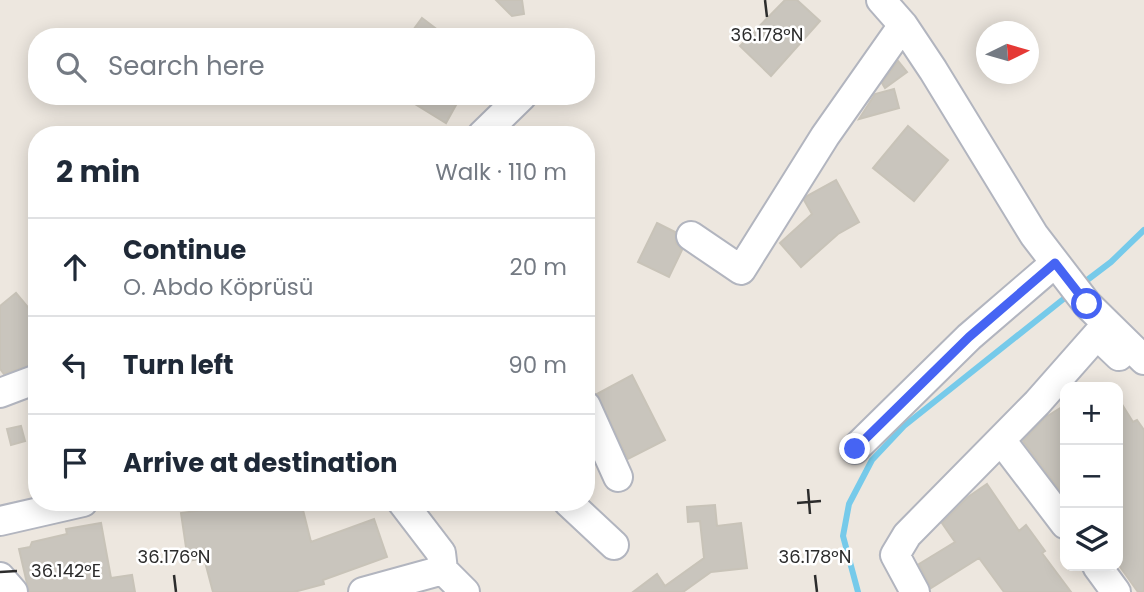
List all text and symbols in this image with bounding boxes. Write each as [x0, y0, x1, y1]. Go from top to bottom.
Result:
north arrow [976, 21, 1039, 84]
text: 36.178°N [731, 22, 803, 47]
search box [28, 28, 595, 105]
icon: search [52, 48, 90, 86]
text: Search here [108, 48, 265, 84]
text: 2 min [56, 150, 140, 193]
text: Walk · 110 m [435, 156, 567, 188]
text: Continue [123, 232, 246, 268]
icon: ahead [56, 248, 94, 286]
text: 20 m [509, 251, 567, 283]
text: O. Abdo Köprüsü [123, 271, 314, 303]
route start [1071, 288, 1102, 319]
icon: left [56, 346, 94, 384]
text: Turn left [123, 347, 234, 383]
text: 90 m [508, 349, 567, 381]
map controls [1060, 382, 1123, 571]
button: + [1060, 382, 1123, 445]
route end [839, 433, 870, 464]
icon: arrive [56, 444, 94, 482]
text: Arrive at destination [123, 445, 398, 481]
button: − [1060, 445, 1123, 508]
button: layers [1060, 508, 1123, 571]
text: 36.176°N [138, 544, 210, 569]
text: 36.178°N [779, 544, 851, 569]
text: 36.142°E [31, 558, 101, 583]

